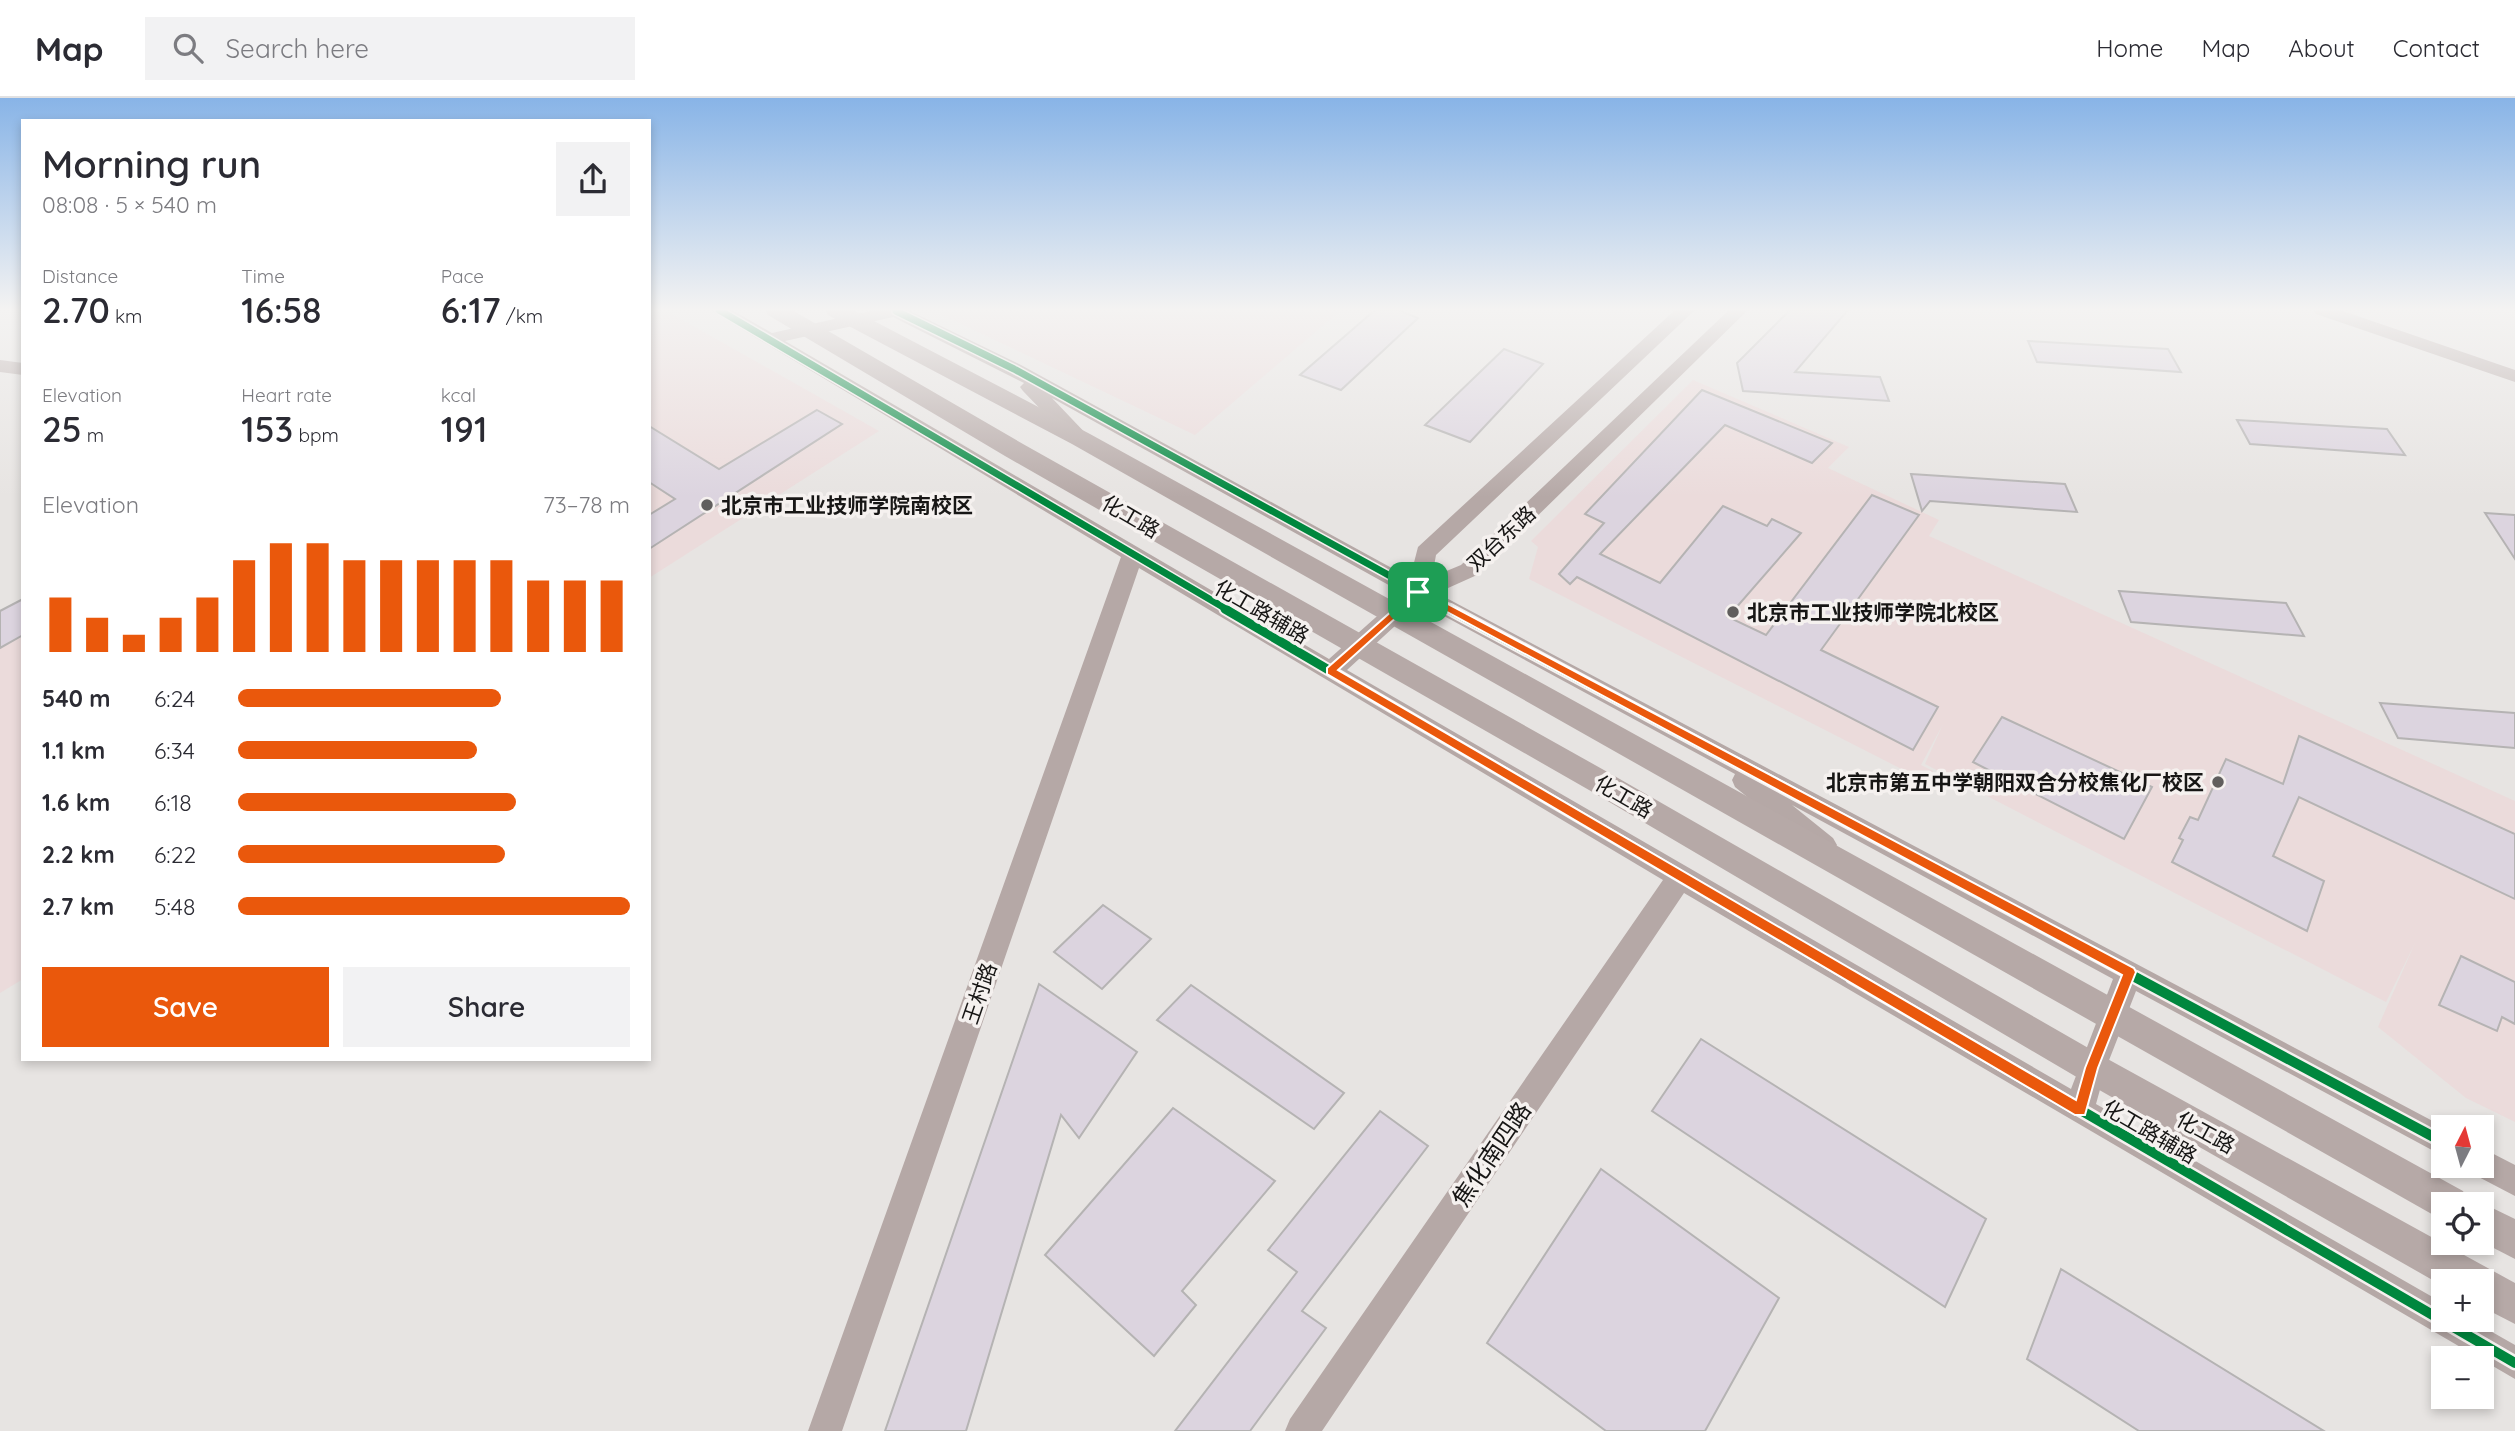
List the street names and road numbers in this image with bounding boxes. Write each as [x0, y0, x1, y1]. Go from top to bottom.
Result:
street label: 化工路 [1097, 489, 1165, 543]
street label: 双台东路 [1461, 500, 1541, 576]
street label: 化工路辅路 [1210, 573, 1314, 649]
street label: 化工路 [1590, 769, 1658, 823]
street label: 王村路 [956, 959, 1002, 1027]
street label: 化工路辅路 [2098, 1093, 2202, 1169]
street label: 焦化南四路 [1445, 1096, 1537, 1212]
street label: 化工路 [2172, 1105, 2240, 1159]

